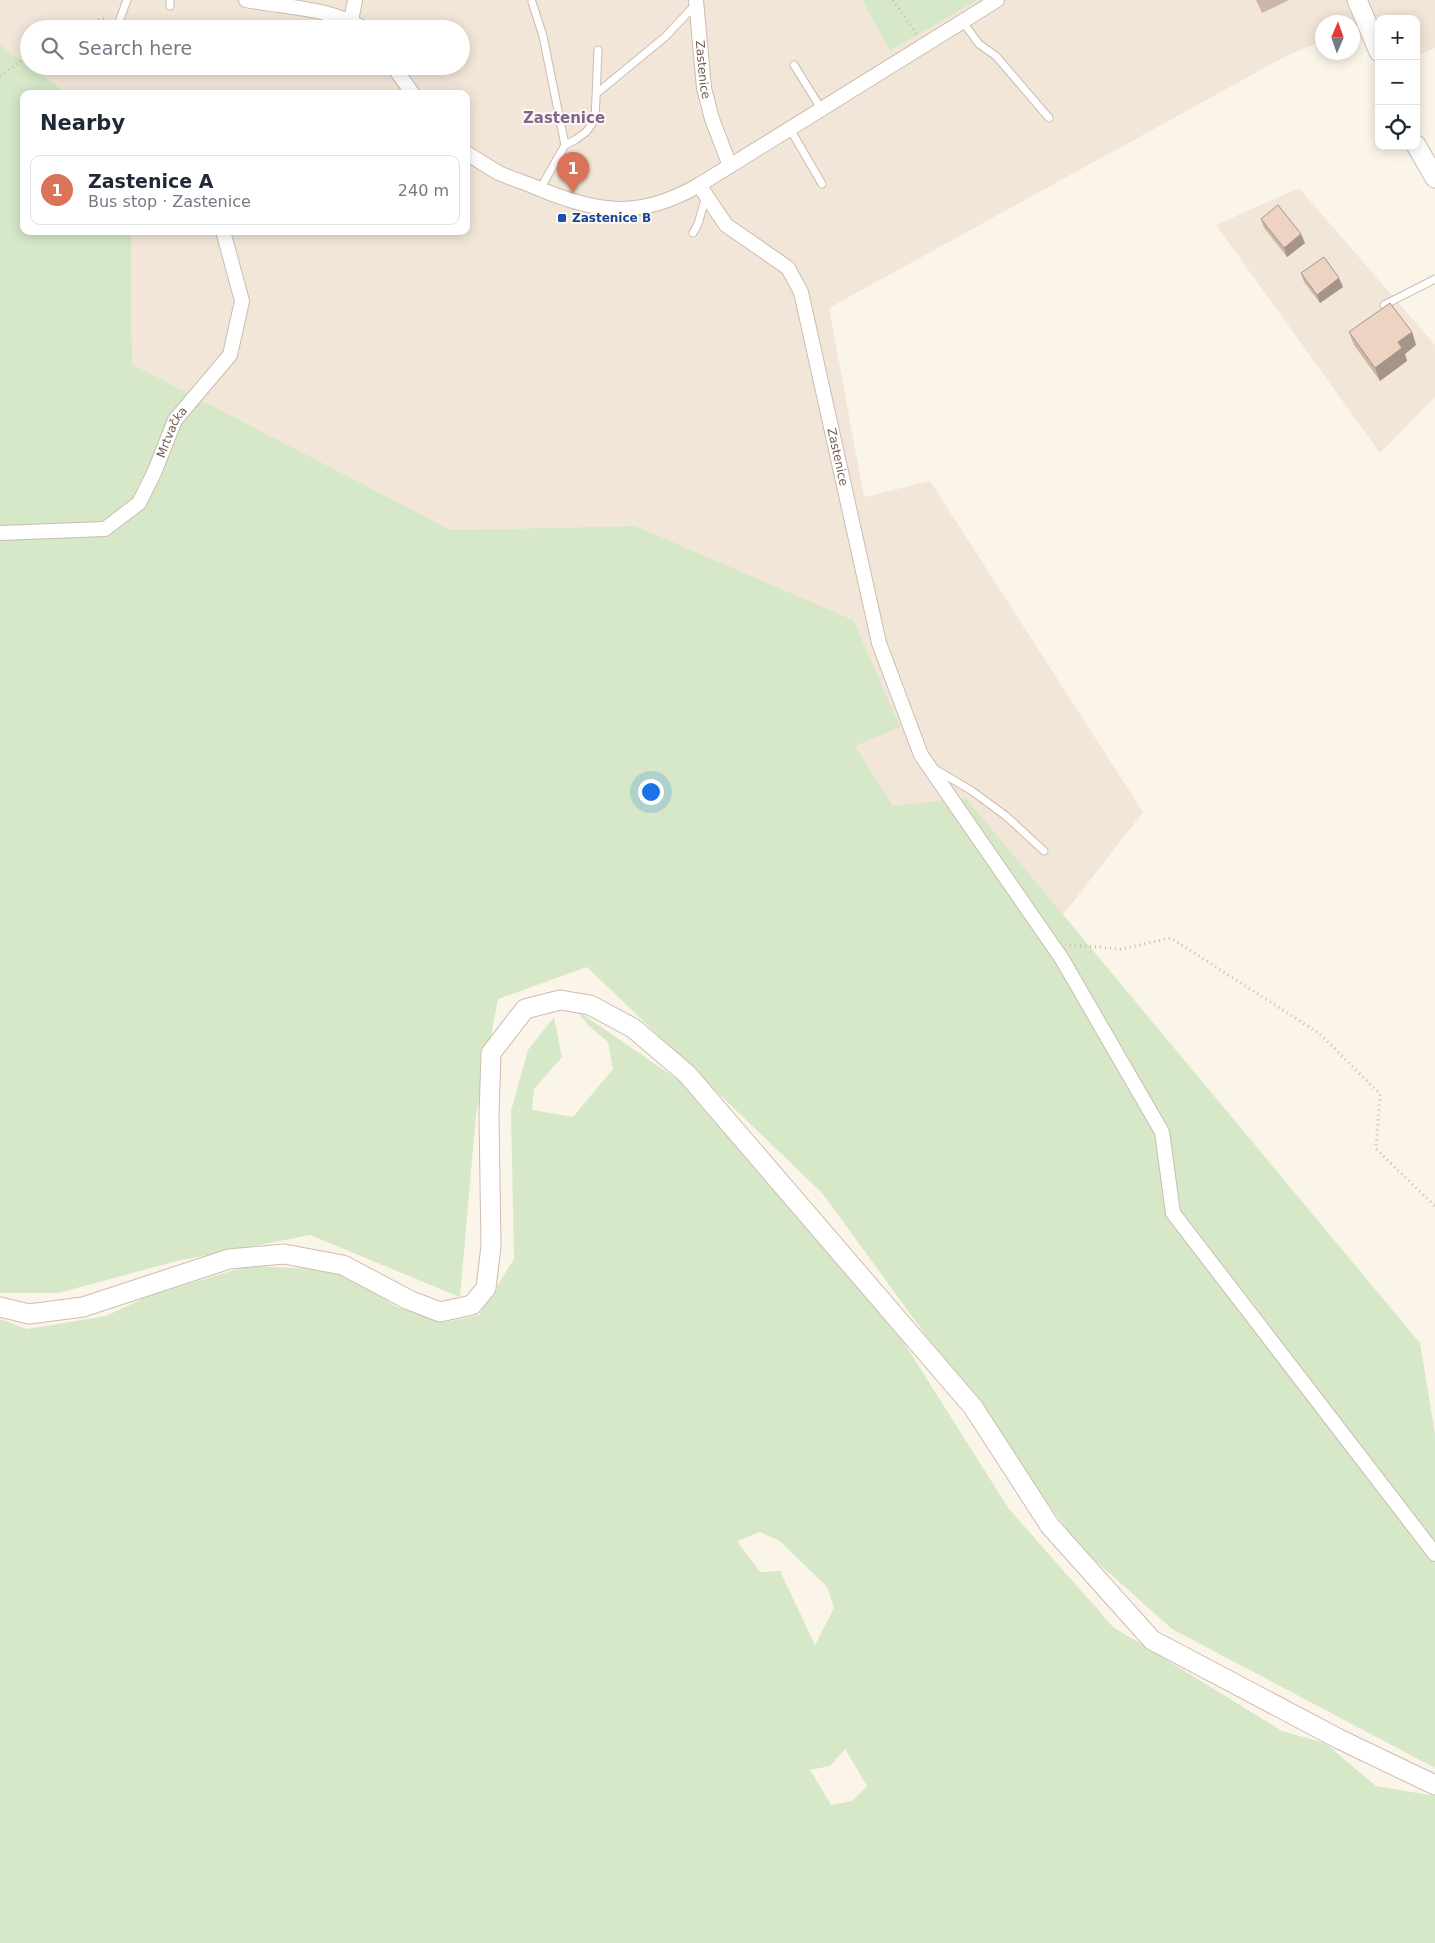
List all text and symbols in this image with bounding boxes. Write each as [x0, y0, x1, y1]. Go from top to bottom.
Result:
north arrow [1315, 15, 1360, 60]
map controls [1375, 15, 1420, 150]
button: + [1375, 15, 1420, 60]
search box [20, 20, 470, 75]
icon: search [38, 34, 66, 62]
text: Search here [78, 37, 192, 59]
street label: Zastenice [693, 40, 714, 100]
button: − [1375, 60, 1420, 105]
button: locate [1375, 105, 1420, 150]
district label: Zastenice [523, 109, 605, 127]
text: Nearby [40, 111, 125, 135]
pin: 1 [557, 152, 589, 193]
text: Zastenice A [88, 170, 213, 192]
text: 1 [51, 181, 63, 200]
text: 240 m [398, 181, 449, 200]
text: Bus stop · Zastenice [88, 192, 251, 211]
place label: Zastenice B [572, 211, 651, 225]
marker: Zastenice B [556, 212, 568, 224]
street label: Mrtvačka [154, 404, 190, 460]
street label: Zastenice [824, 427, 851, 487]
your location [638, 779, 664, 805]

